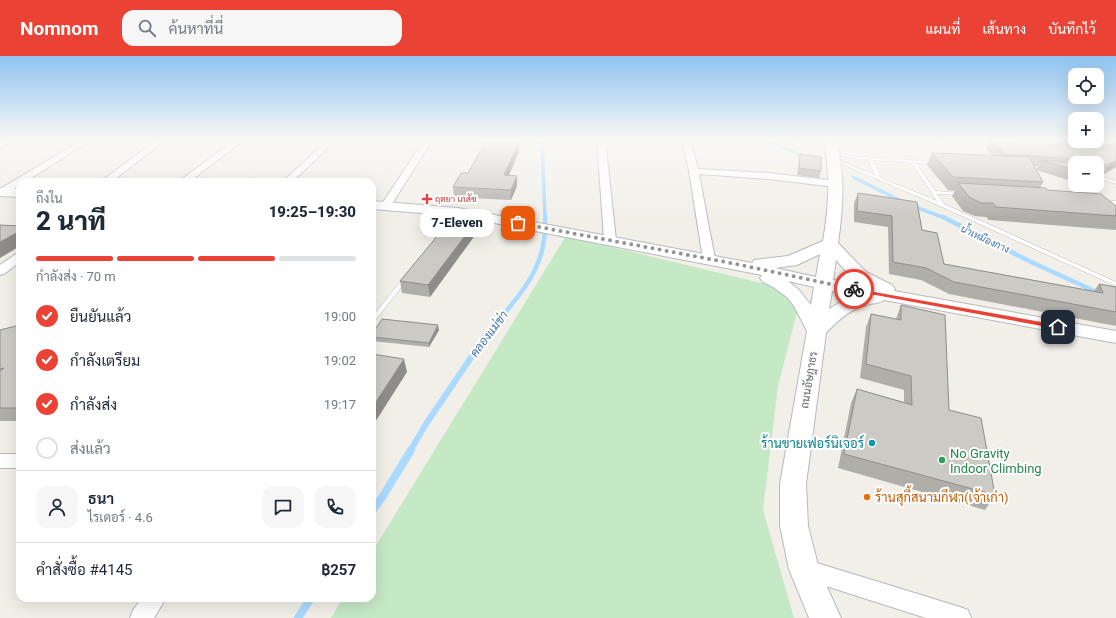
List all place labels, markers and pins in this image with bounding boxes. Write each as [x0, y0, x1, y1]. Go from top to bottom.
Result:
place label: ฤตยา เภสัช [435, 193, 477, 204]
marker: ฤตยา เภสัช [422, 194, 432, 204]
pin [501, 206, 535, 240]
callout: 7-Eleven [420, 209, 494, 237]
pin [1041, 310, 1075, 344]
place label: ร้านขายเฟอร์นิเจอร์ [761, 434, 864, 451]
marker: ร้านขายเฟอร์นิเจอร์ [867, 438, 877, 448]
place label: No Gravity Indoor Climbing [950, 446, 1042, 476]
marker: No Gravity Indoor Climbing [937, 455, 947, 465]
place label: ร้านสุกี้สนามกีฬา(เจ้าเก่า) [875, 485, 1009, 507]
marker: ร้านสุกี้สนามกีฬา(เจ้าเก่า) [862, 492, 872, 502]

